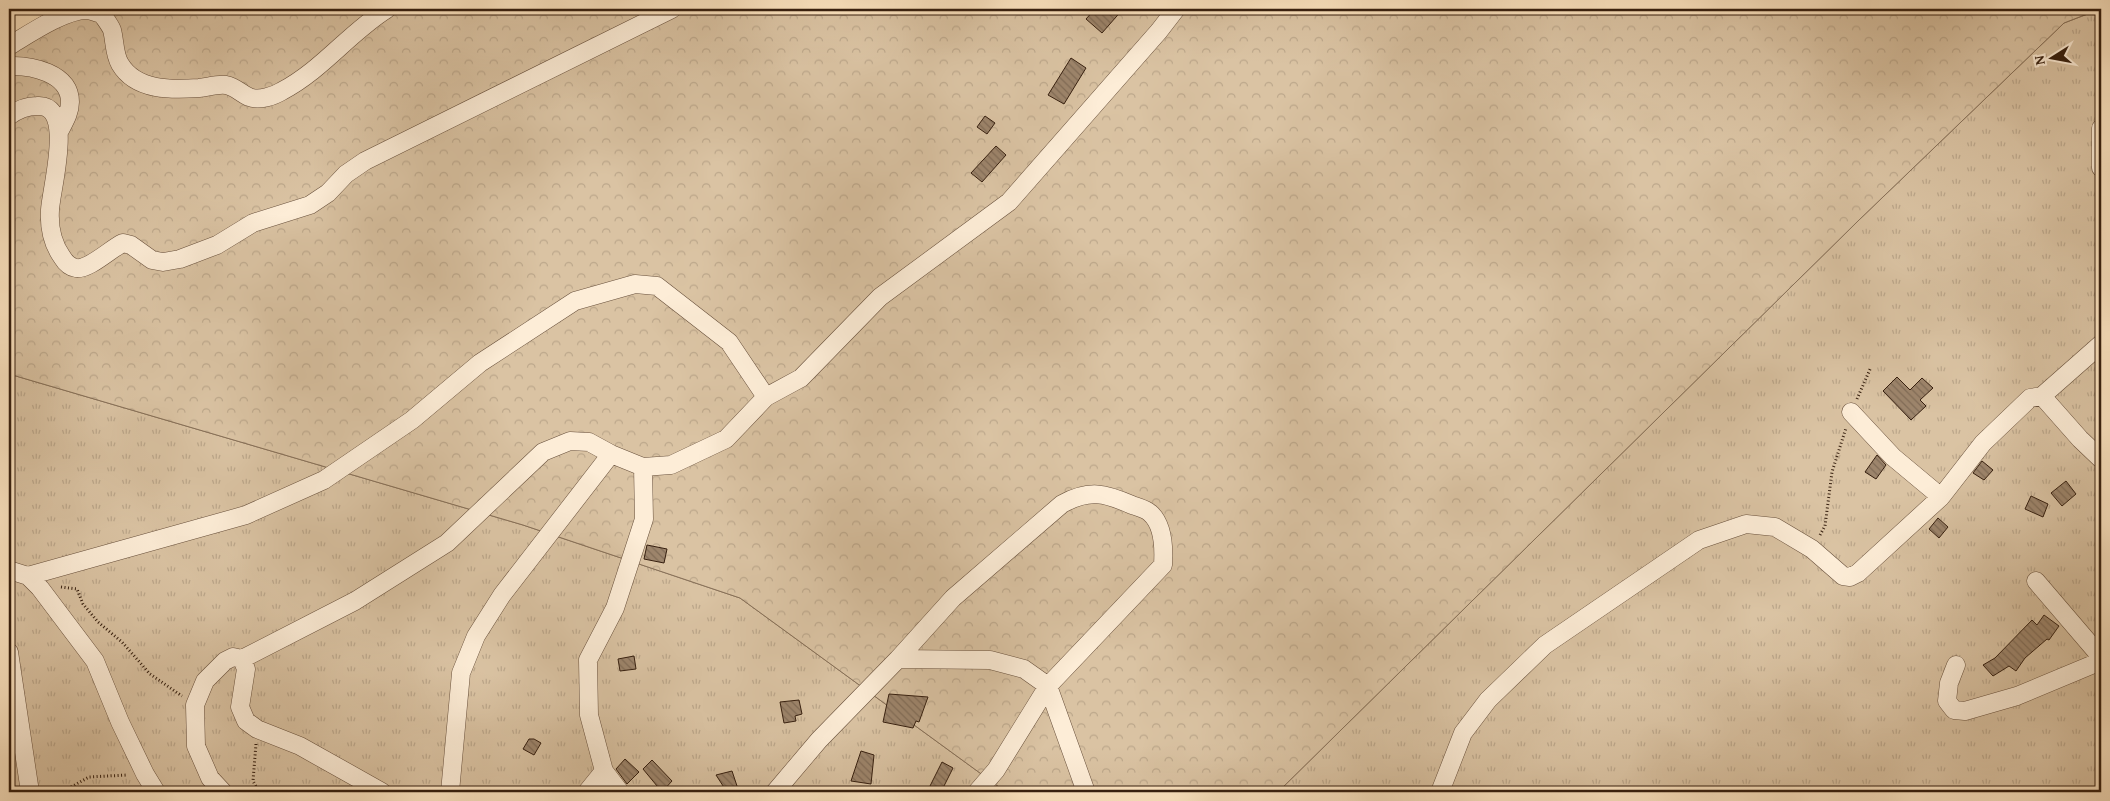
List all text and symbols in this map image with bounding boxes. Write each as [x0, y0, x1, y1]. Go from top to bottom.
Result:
north arrow [2028, 32, 2078, 82]
text: N [2028, 53, 2050, 67]

